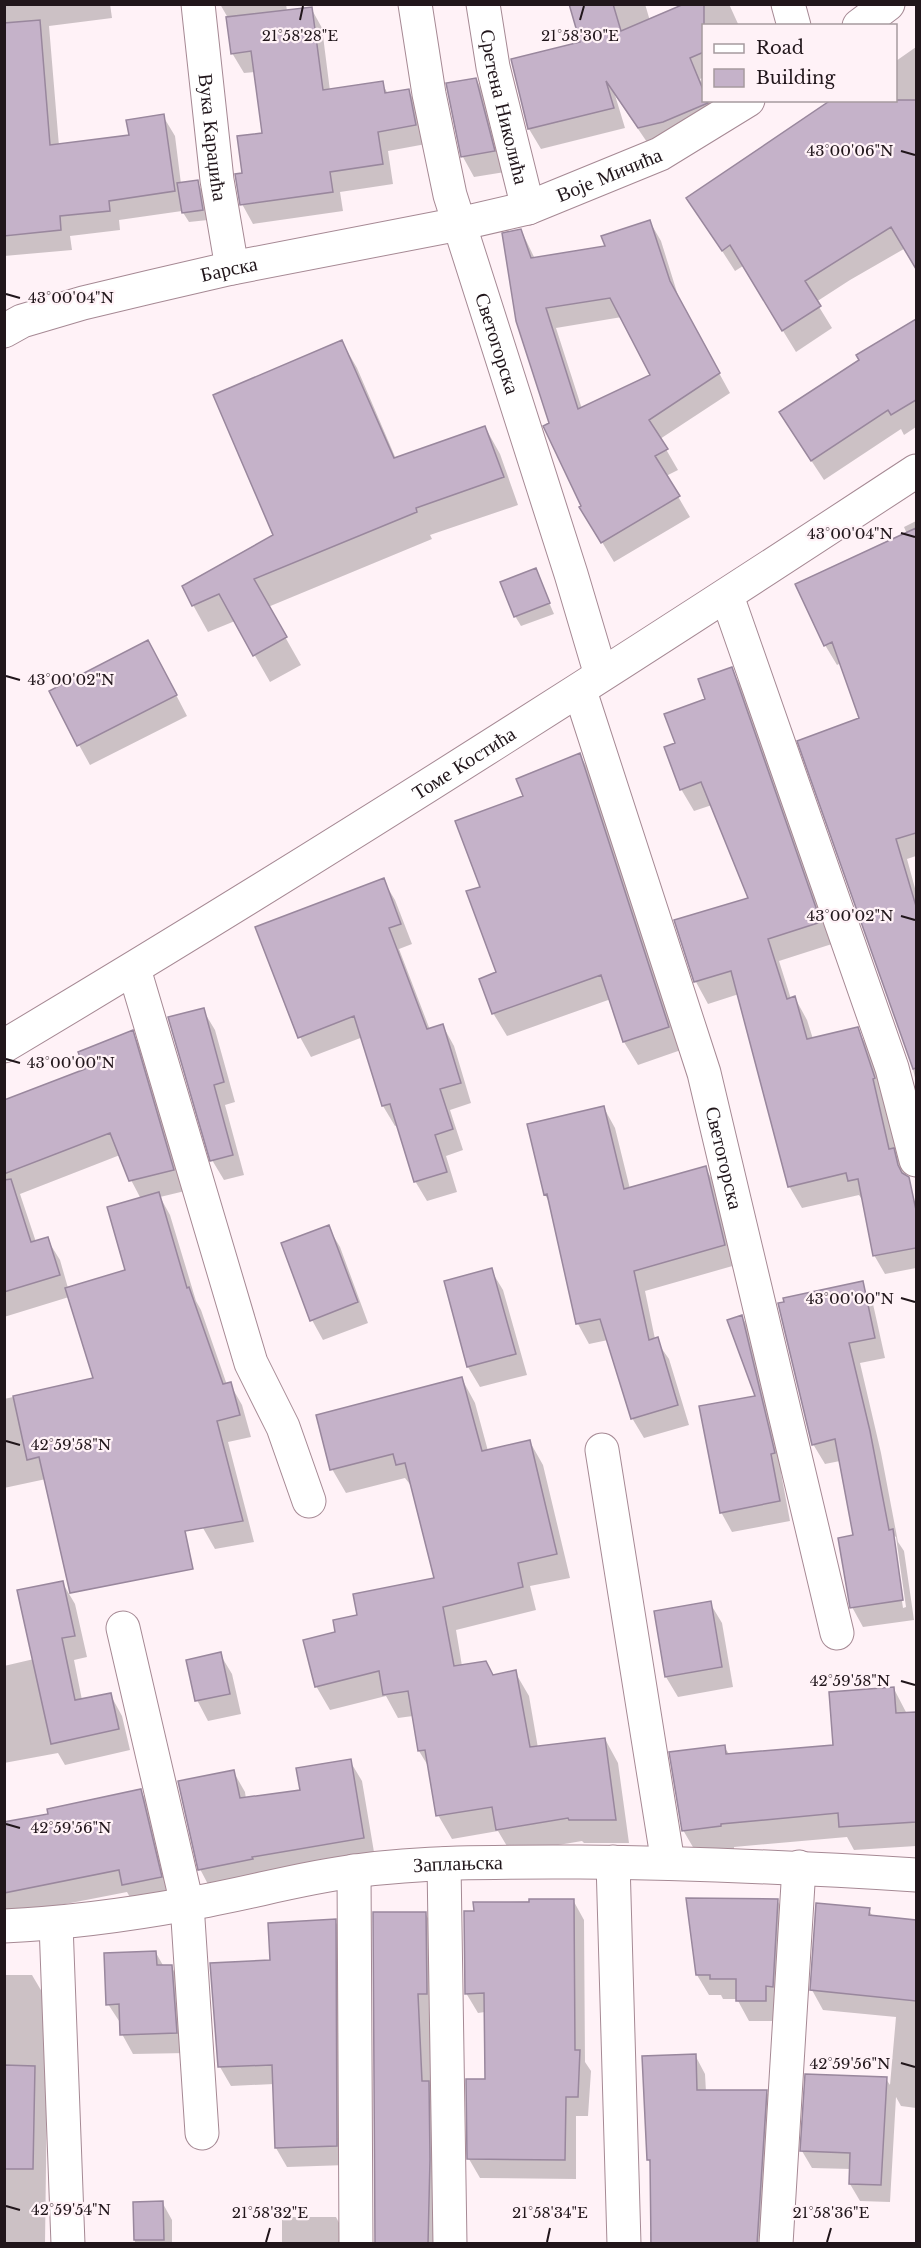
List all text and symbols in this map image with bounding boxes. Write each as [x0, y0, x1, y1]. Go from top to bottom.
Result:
legend [702, 24, 897, 102]
text: 21°58'28"E [262, 26, 338, 45]
text: 21°58'30"E [541, 26, 619, 45]
street label: Сретена Николића [475, 28, 534, 187]
text: Road [756, 37, 804, 59]
text: Building [756, 67, 835, 89]
street label: Вука Караџића [194, 72, 232, 203]
text: 43°00'06"N [806, 141, 894, 160]
street label: Воје Мичића [553, 143, 666, 207]
street label: Барска [198, 251, 259, 287]
text: 43°00'04"N [28, 288, 114, 307]
street label: Светогорска [470, 290, 525, 397]
text: 43°00'04"N [807, 524, 893, 543]
text: 43°00'02"N [28, 670, 114, 689]
street label: Томе Костића [408, 721, 520, 805]
text: 43°00'02"N [807, 906, 893, 925]
text: 43°00'00"N [27, 1053, 115, 1072]
street label: Светогорска [700, 1104, 748, 1212]
text: 43°00'00"N [806, 1289, 894, 1308]
text: 42°59'58"N [31, 1435, 111, 1454]
text: 42°59'58"N [810, 1671, 890, 1690]
text: 42°59'56"N [30, 1818, 112, 1837]
street label: Заплањска [412, 1850, 503, 1877]
text: 42°59'56"N [809, 2054, 891, 2073]
text: 42°59'54"N [31, 2200, 111, 2219]
text: 21°58'32"E [232, 2203, 308, 2222]
text: 21°58'34"E [512, 2203, 588, 2222]
text: 21°58'36"E [793, 2203, 870, 2222]

